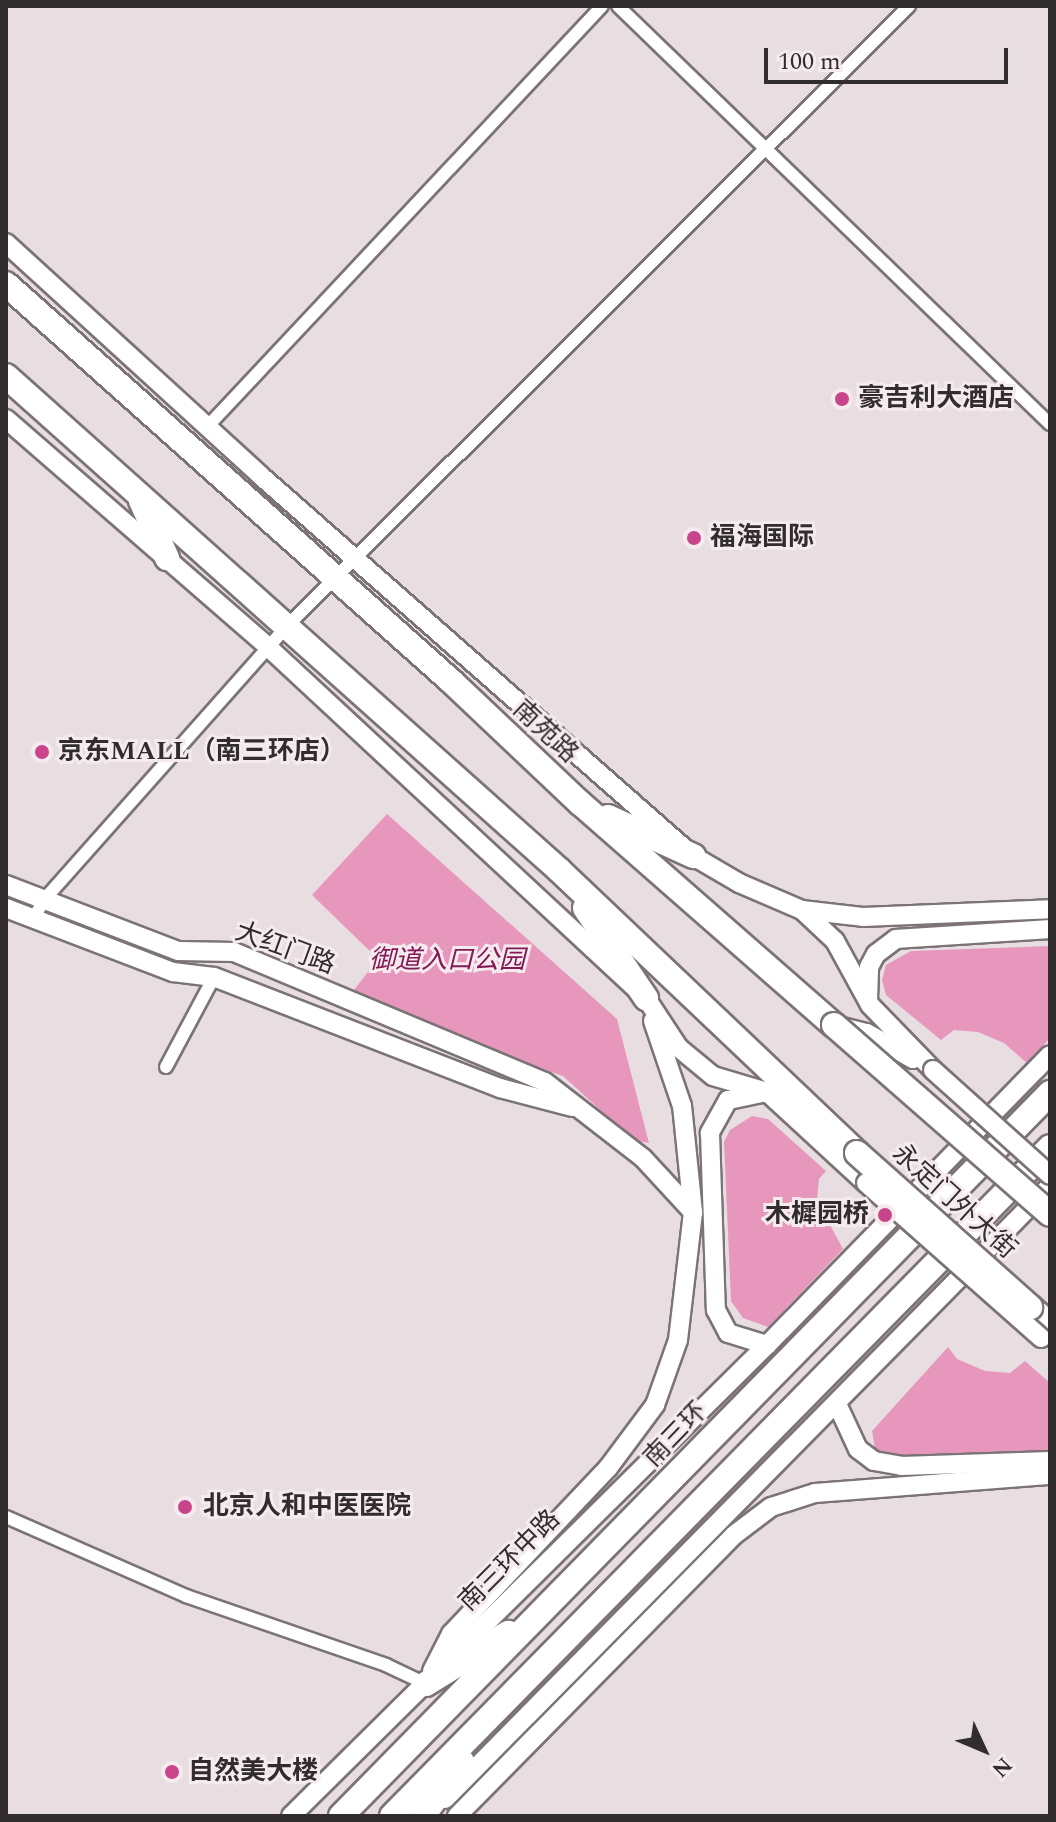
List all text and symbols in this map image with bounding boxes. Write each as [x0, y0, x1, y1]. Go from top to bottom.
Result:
scale bar [768, 32, 1012, 82]
text: 100 m [778, 44, 841, 80]
place label: 豪吉利大酒店 [858, 383, 1014, 415]
marker: 豪吉利大酒店 [833, 390, 851, 408]
place label: 福海国际 [710, 522, 814, 554]
marker: 福海国际 [685, 529, 703, 547]
street label: 南苑路 [506, 694, 584, 770]
place label: 京东MALL（南三环店） [58, 736, 346, 768]
marker: 京东MALL（南三环店） [33, 743, 51, 761]
street label: 大红门路 [231, 917, 339, 981]
park label: 御道入口公园 [369, 945, 525, 977]
street label: 永定门外大街 [886, 1138, 1022, 1266]
place label: 木樨园桥 [765, 1199, 869, 1231]
marker: 木樨园桥 [876, 1206, 894, 1224]
street label: 南三环 [638, 1396, 714, 1474]
place label: 北京人和中医医院 [203, 1491, 411, 1523]
marker: 北京人和中医医院 [174, 1496, 196, 1518]
street label: 南三环中路 [453, 1504, 567, 1618]
north arrow [944, 1710, 1024, 1790]
text: N [984, 1749, 1020, 1785]
place label: 自然美大楼 [188, 1756, 318, 1788]
marker: 自然美大楼 [163, 1763, 181, 1781]

